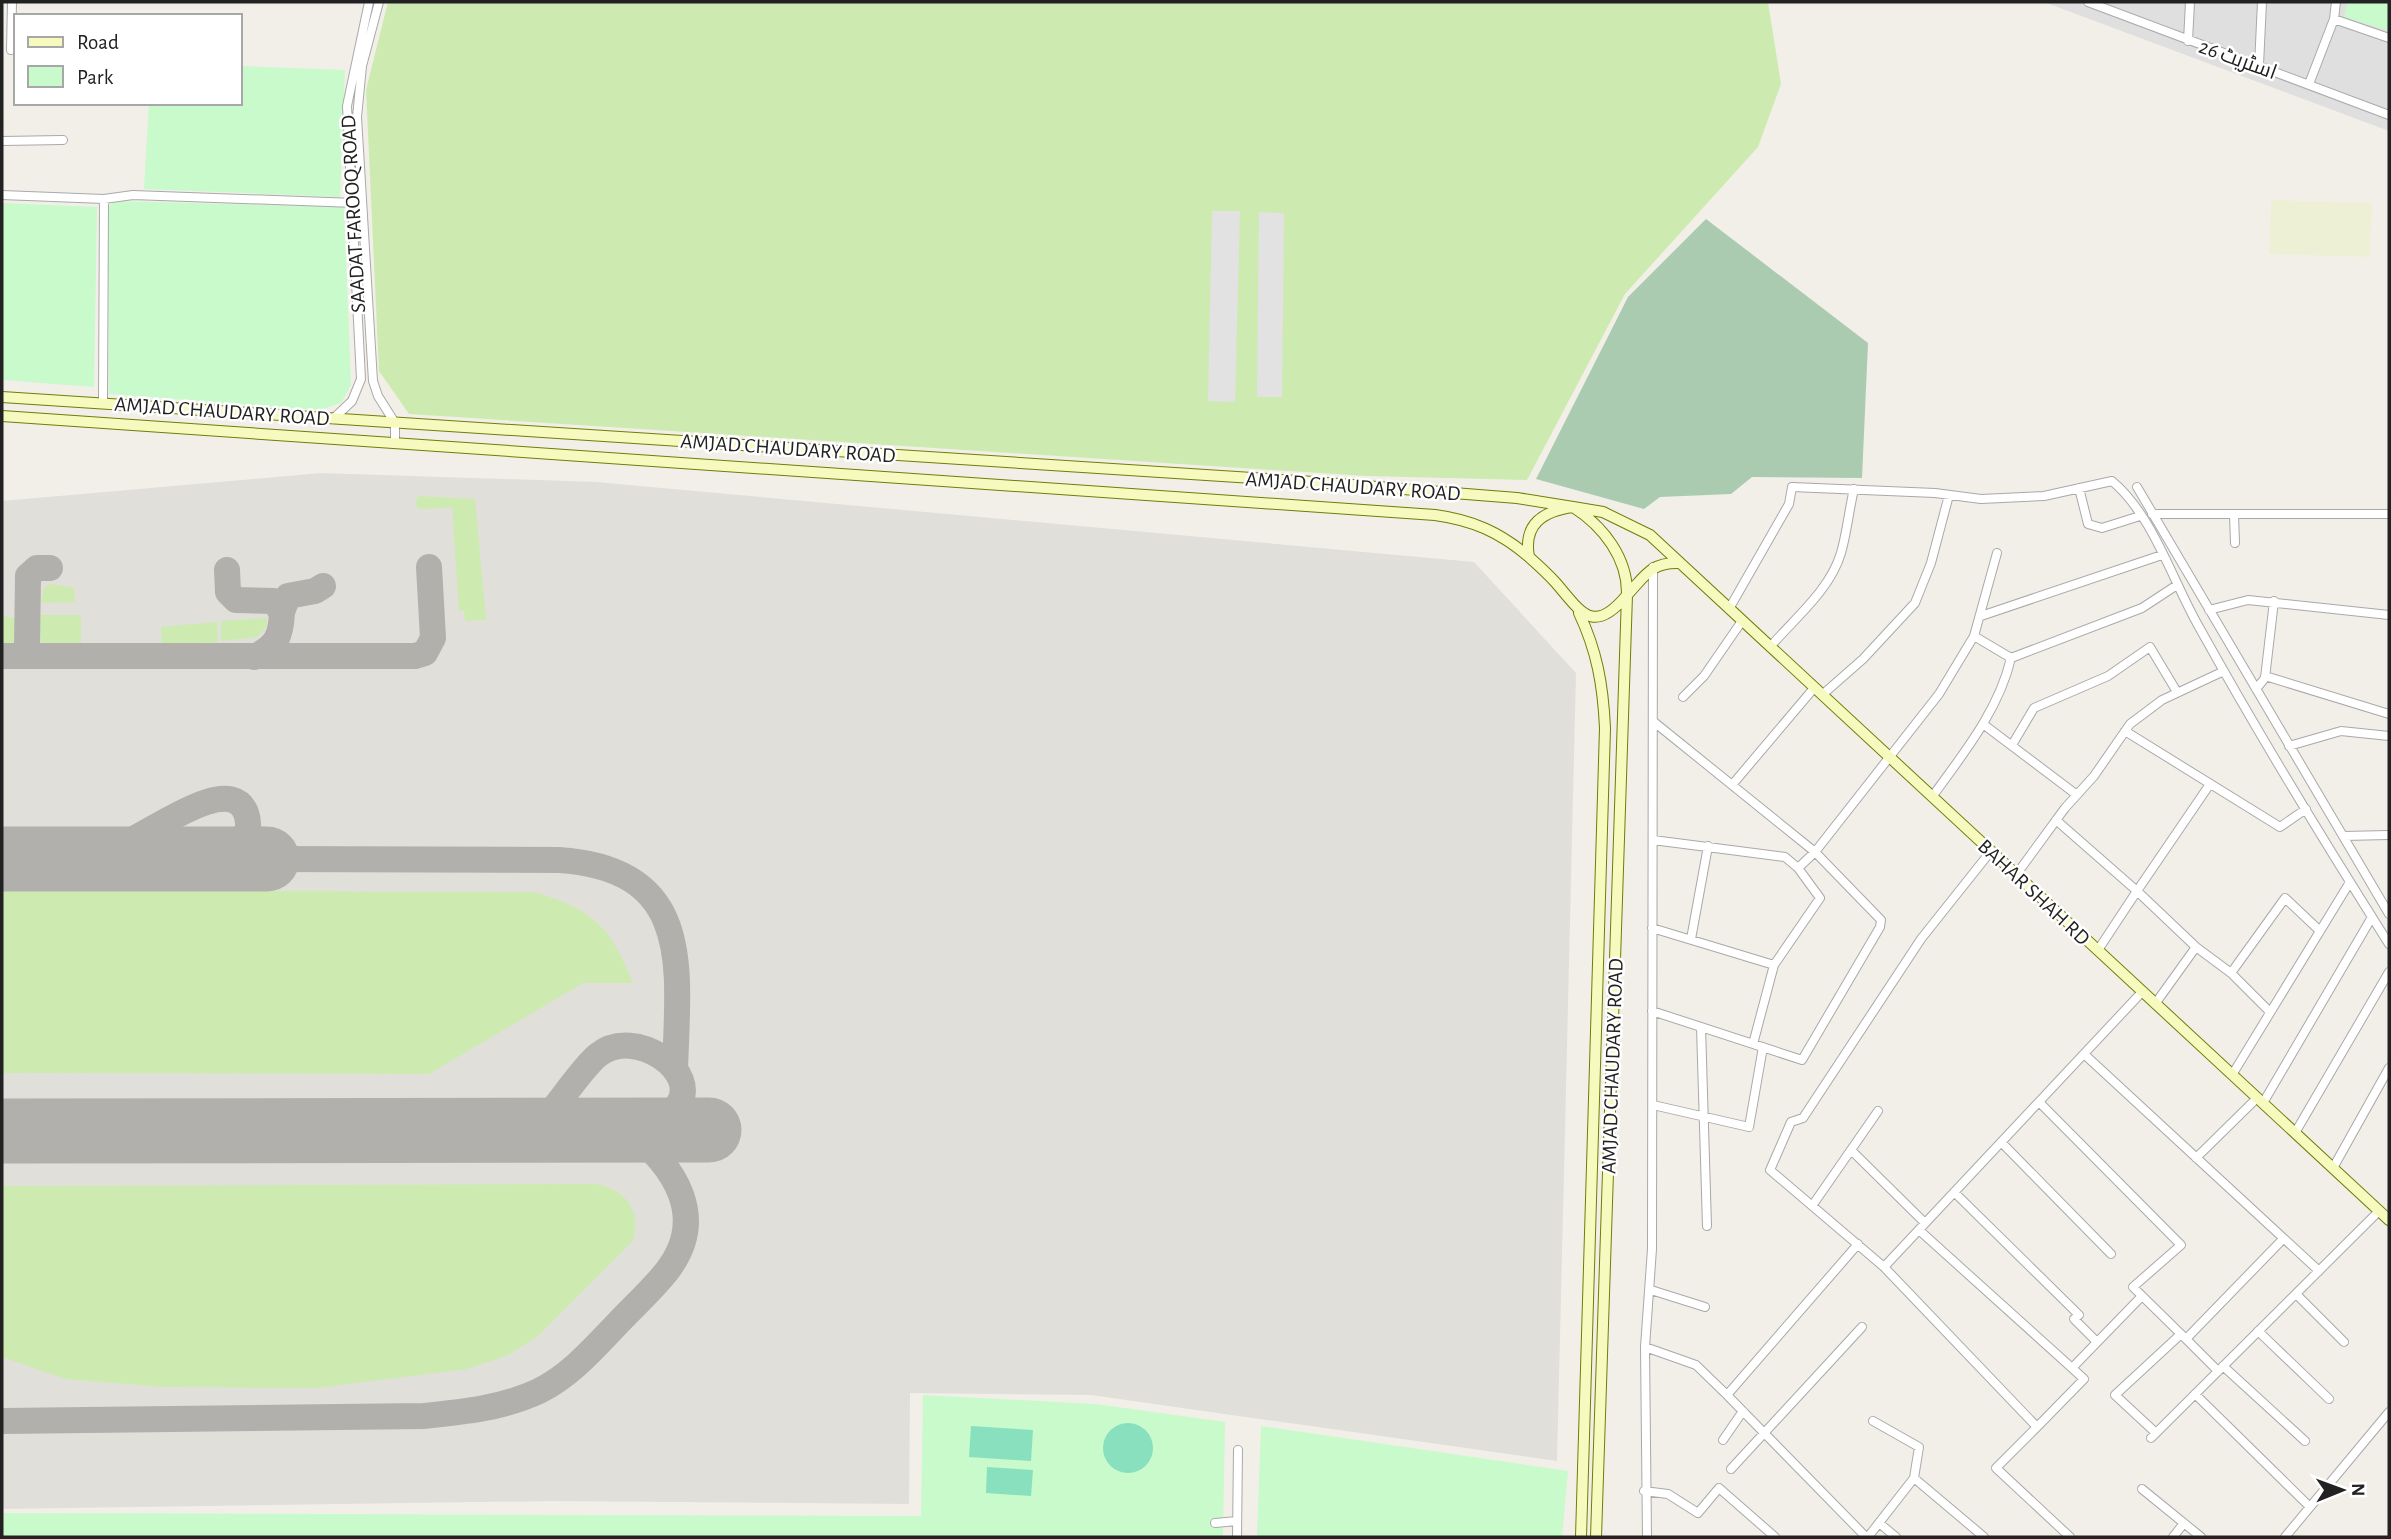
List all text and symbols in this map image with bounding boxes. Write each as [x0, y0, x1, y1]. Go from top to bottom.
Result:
legend [14, 14, 242, 105]
text: Road [77, 32, 119, 53]
street label: اسٹریٹ 26 [2196, 36, 2280, 84]
text: Park [77, 67, 114, 88]
street label: SAADAT FAROOQ ROAD [338, 114, 369, 313]
street label: AMJAD CHAUDARY ROAD [114, 393, 330, 429]
street label: AMJAD CHAUDARY ROAD [680, 430, 896, 466]
street label: AMJAD CHAUDARY ROAD [1245, 468, 1461, 504]
street label: BAHAR SHAH RD [1974, 835, 2094, 949]
street label: AMJAD CHAUDARY ROAD [1598, 958, 1627, 1174]
north arrow [2307, 1455, 2377, 1525]
text: N [2348, 1483, 2367, 1497]

